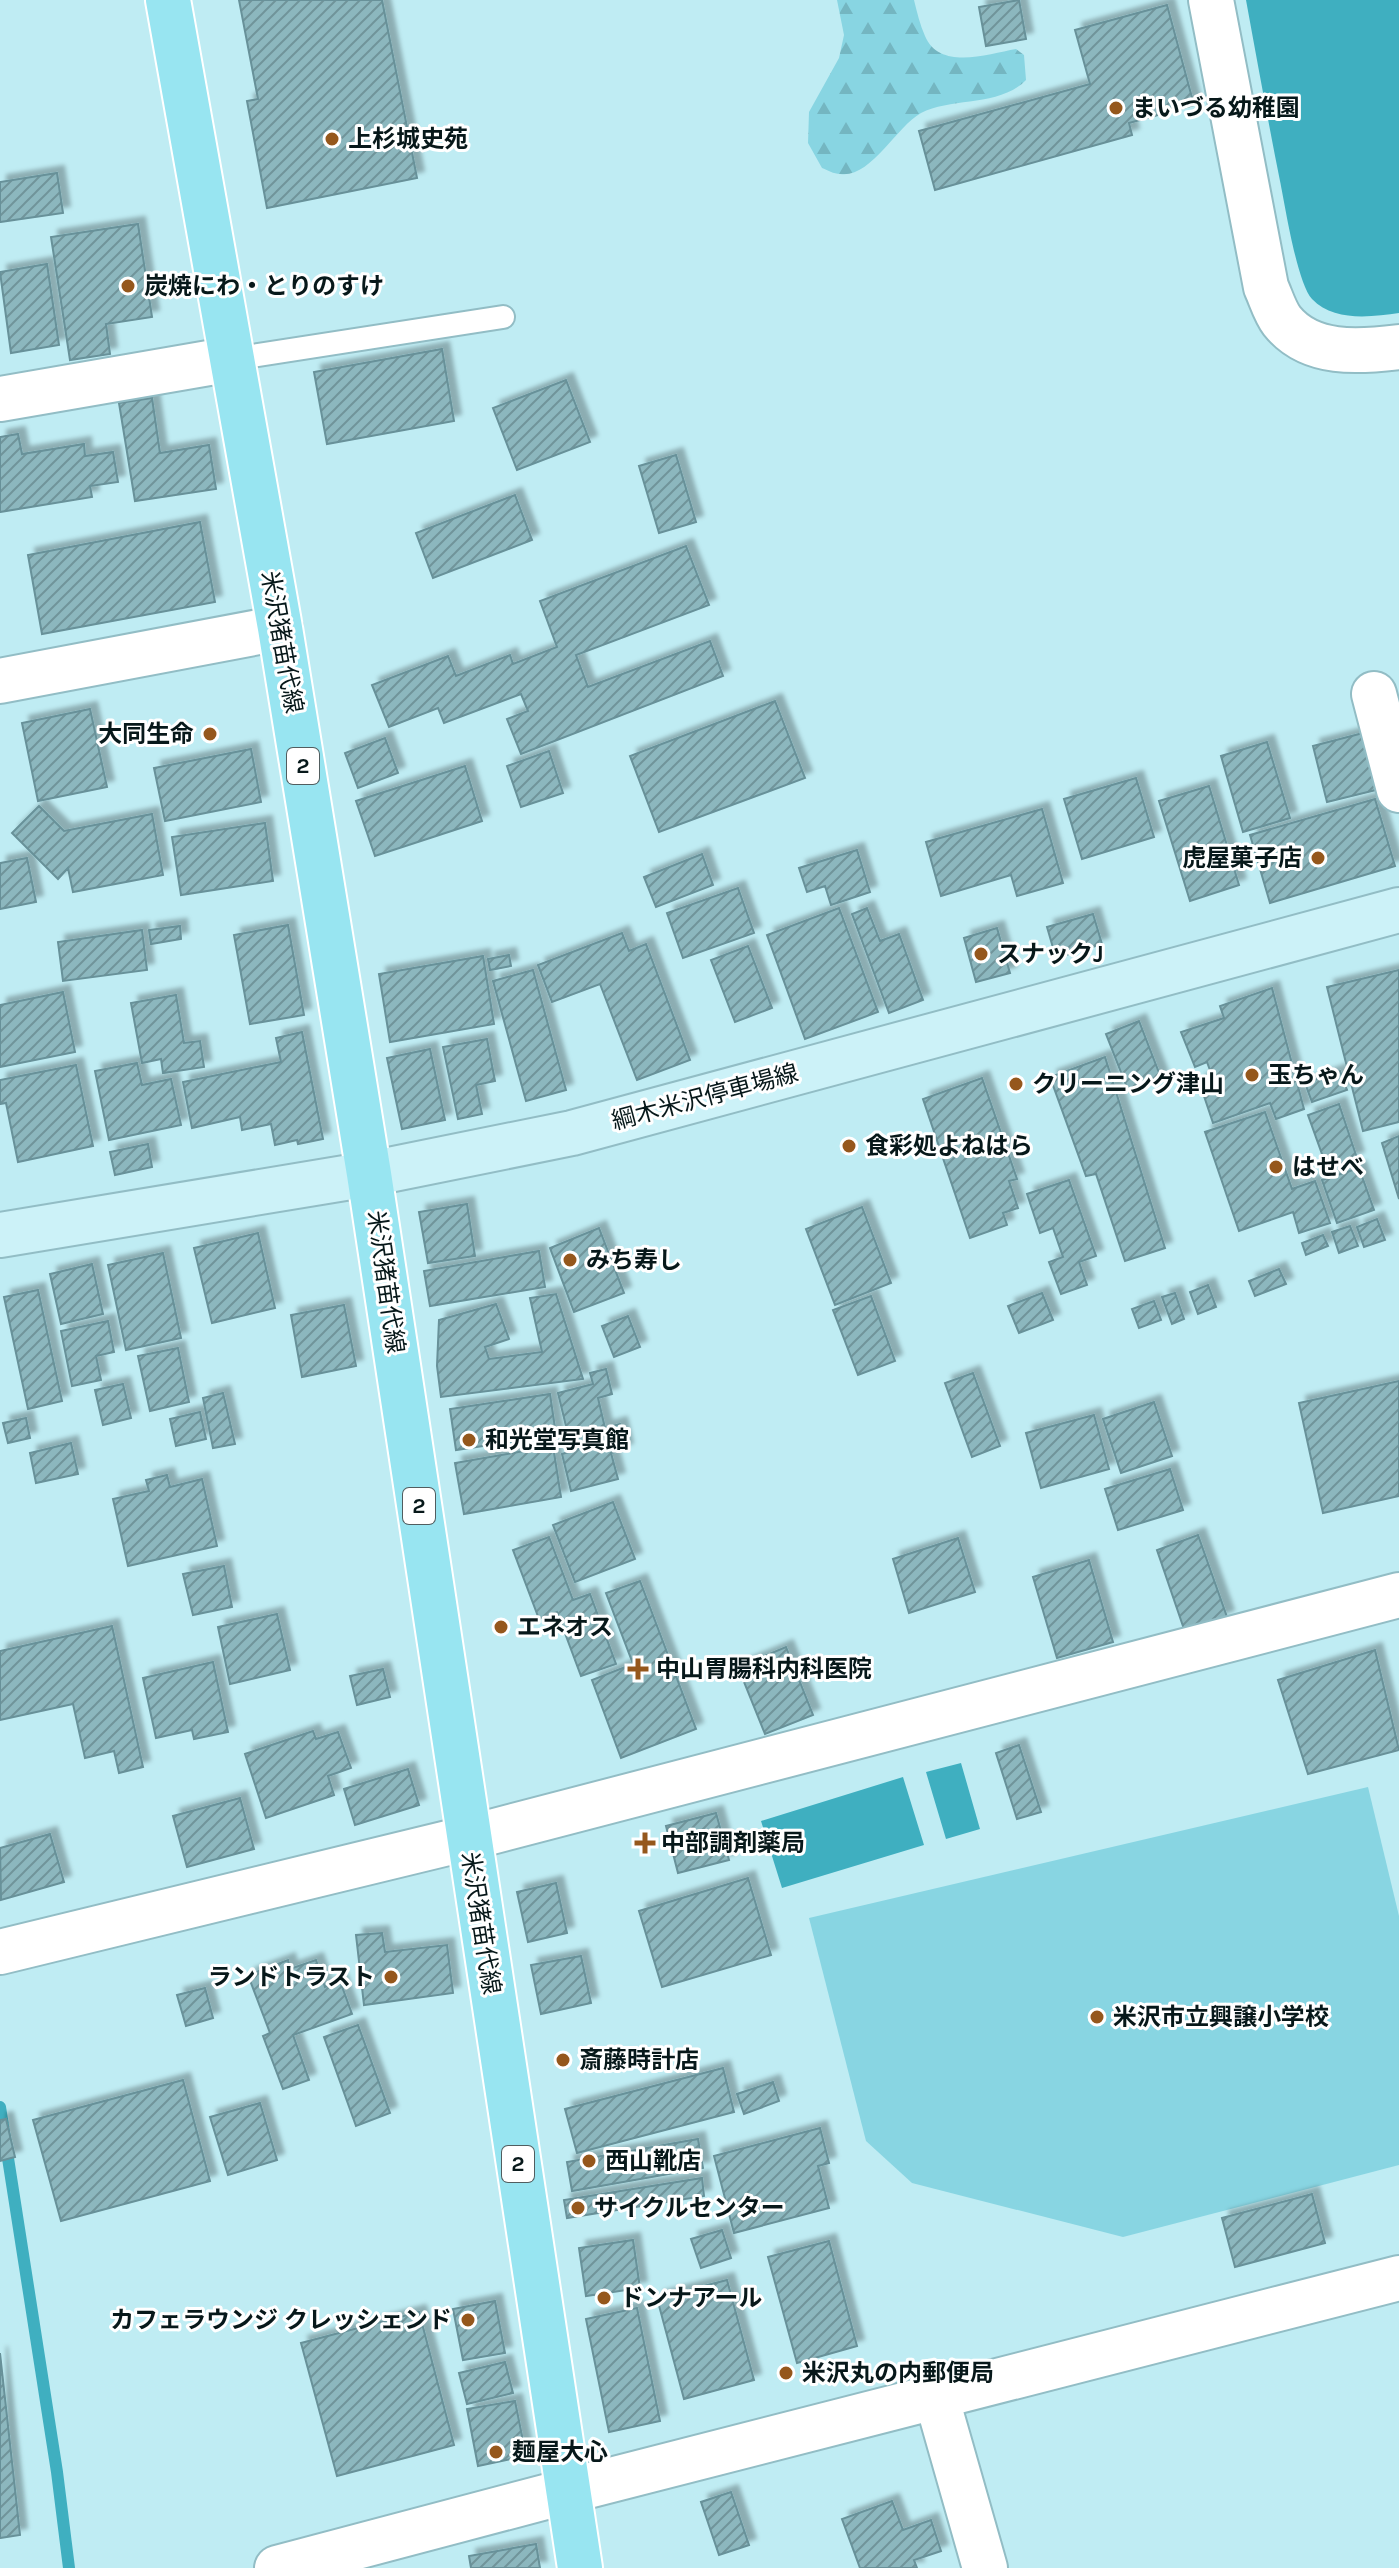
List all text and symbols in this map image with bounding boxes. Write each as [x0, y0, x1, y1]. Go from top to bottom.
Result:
place label: まいづる幼稚園 [1132, 94, 1300, 122]
marker: まいづる幼稚園 [1107, 99, 1125, 117]
place label: 上杉城史苑 [348, 125, 468, 153]
marker: 上杉城史苑 [323, 130, 341, 148]
place label: 炭焼にわ・とりのすけ [144, 272, 384, 300]
marker: 炭焼にわ・とりのすけ [119, 277, 137, 295]
street label: 米沢猪苗代線 [256, 569, 308, 715]
place label: 大同生命 [98, 720, 194, 748]
marker: 大同生命 [201, 725, 219, 743]
road number: 2 [287, 748, 319, 784]
place label: 虎屋菓子店 [1182, 844, 1302, 872]
marker: 虎屋菓子店 [1309, 849, 1327, 867]
place label: スナックJ [997, 940, 1104, 968]
marker: スナックJ [972, 945, 990, 963]
street label: 綱木米沢停車場線 [609, 1059, 801, 1135]
place label: 玉ちゃん [1268, 1061, 1364, 1089]
marker: 玉ちゃん [1243, 1066, 1261, 1084]
place label: クリーニング津山 [1032, 1070, 1224, 1098]
marker: クリーニング津山 [1007, 1075, 1025, 1093]
place label: 食彩処よねはら [865, 1132, 1033, 1160]
marker: 食彩処よねはら [840, 1137, 858, 1155]
place label: はせべ [1292, 1153, 1364, 1181]
marker: はせべ [1267, 1158, 1285, 1176]
street label: 米沢猪苗代線 [362, 1209, 410, 1355]
place label: みち寿し [586, 1246, 682, 1274]
marker: みち寿し [561, 1251, 579, 1269]
place label: 和光堂写真館 [485, 1426, 629, 1454]
marker: 和光堂写真館 [460, 1431, 478, 1449]
road number: 2 [403, 1488, 435, 1524]
place label: エネオス [517, 1613, 613, 1641]
marker: エネオス [492, 1618, 510, 1636]
place label: 中山胃腸科内科医院 [656, 1655, 872, 1683]
marker: 中山胃腸科内科医院 [627, 1658, 649, 1680]
place label: 中部調剤薬局 [661, 1829, 805, 1857]
marker: 中部調剤薬局 [636, 1834, 654, 1852]
street label: 米沢猪苗代線 [456, 1850, 506, 1996]
place label: ランドトラスト [207, 1963, 375, 1991]
marker: ランドトラスト [382, 1968, 400, 1986]
place label: 米沢市立興譲小学校 [1113, 2003, 1329, 2031]
marker: 米沢市立興譲小学校 [1088, 2008, 1106, 2026]
place label: 斎藤時計店 [579, 2046, 699, 2074]
marker: 斎藤時計店 [554, 2051, 572, 2069]
road number: 2 [502, 2146, 534, 2182]
place label: 西山靴店 [605, 2147, 701, 2175]
marker: 西山靴店 [580, 2152, 598, 2170]
place label: サイクルセンター [594, 2194, 785, 2222]
marker: サイクルセンター [569, 2199, 587, 2217]
place label: ドンナアール [620, 2284, 763, 2312]
marker: ドンナアール [595, 2289, 613, 2307]
place label: カフェラウンジ クレッシェンド [110, 2306, 452, 2334]
marker: カフェラウンジ クレッシェンド [459, 2311, 477, 2329]
place label: 米沢丸の内郵便局 [802, 2359, 994, 2387]
marker: 米沢丸の内郵便局 [777, 2364, 795, 2382]
place label: 麺屋大心 [512, 2438, 608, 2466]
marker: 麺屋大心 [487, 2443, 505, 2461]

